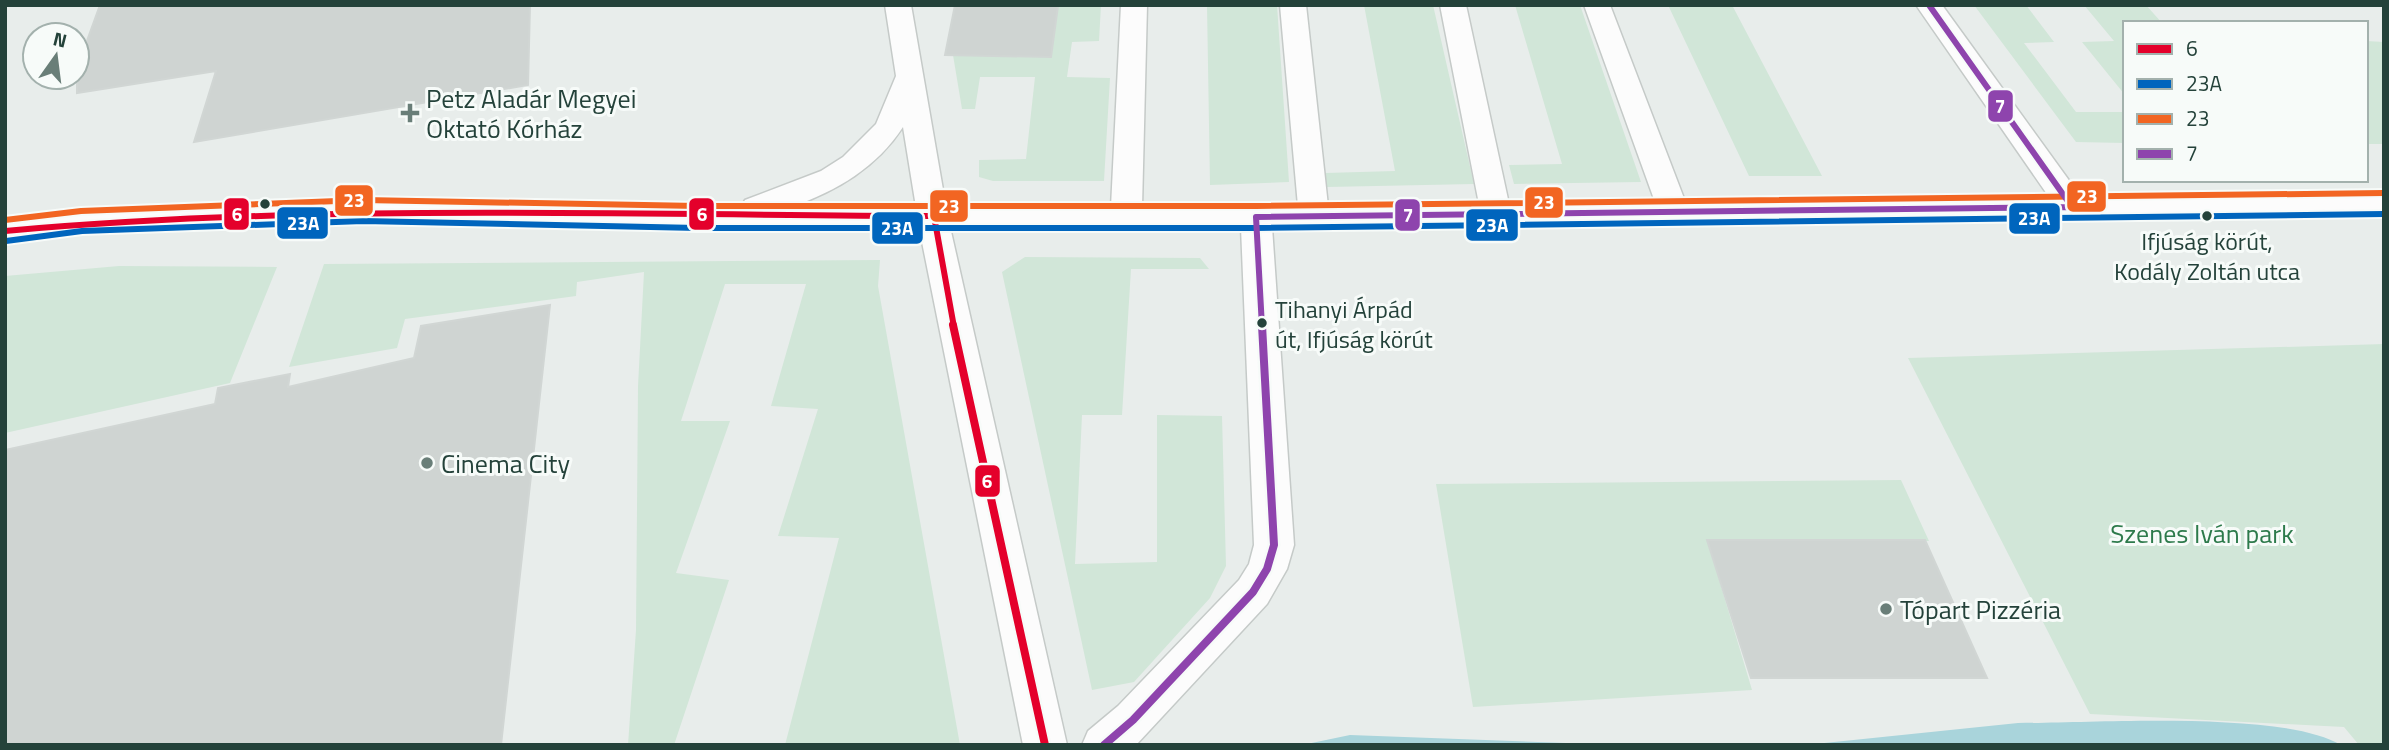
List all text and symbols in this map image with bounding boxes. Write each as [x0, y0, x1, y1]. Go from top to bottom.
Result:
north arrow [21, 21, 91, 91]
legend [2123, 21, 2368, 182]
text: N [50, 23, 70, 55]
text: 6 [2186, 32, 2198, 64]
text: 23A [2186, 67, 2223, 99]
place label: Petz Aladár Megyei Oktató Kórház [426, 79, 636, 148]
line badge: 7 [1987, 89, 2014, 123]
text: 7 [1995, 91, 2005, 120]
text: 23 [2186, 102, 2210, 134]
marker: Petz Aladár Megyei Oktató Kórház [400, 103, 420, 123]
text: 7 [2186, 137, 2198, 169]
line badge: 23 [2066, 180, 2107, 213]
text: 23 [2076, 181, 2098, 210]
line badge: 23 [334, 184, 374, 217]
text: 23 [343, 185, 365, 214]
line badge: 23 [1524, 186, 1564, 219]
text: 23 [1533, 187, 1555, 216]
line badge: 23 [929, 189, 969, 223]
text: 23 [938, 191, 960, 220]
line badge: 6 [223, 197, 250, 231]
unlabelled marker [258, 197, 272, 211]
line badge: 6 [688, 197, 715, 231]
line badge: 7 [1394, 198, 1421, 232]
text: 6 [232, 199, 243, 228]
text: 6 [697, 199, 708, 228]
text: 7 [1403, 200, 1413, 229]
line badge: 23A [2008, 202, 2061, 235]
text: 23A [2018, 203, 2051, 232]
line badge: 23A [276, 206, 329, 240]
text: 23A [287, 208, 320, 237]
line badge: 23A [1465, 208, 1519, 242]
marker: Ifjúság körút, Kodály Zoltán utca [2200, 209, 2214, 223]
text: 23A [1476, 210, 1509, 239]
line badge: 23A [871, 211, 924, 245]
text: 23A [881, 213, 914, 242]
place label: Ifjúság körút, Kodály Zoltán utca [2114, 223, 2300, 289]
place label: Tihanyi Árpád út, Ifjúság körút [1275, 291, 1433, 357]
marker: Tihanyi Árpád út, Ifjúság körút [1255, 316, 1269, 330]
place label: Cinema City [441, 444, 570, 483]
marker: Cinema City [419, 455, 435, 471]
line badge: 6 [974, 464, 1001, 498]
text: 6 [982, 466, 993, 495]
park label: Szenes Iván park [2110, 514, 2294, 553]
place label: Tópart Pizzéria [1900, 590, 2061, 629]
marker: Tópart Pizzéria [1878, 601, 1894, 617]

